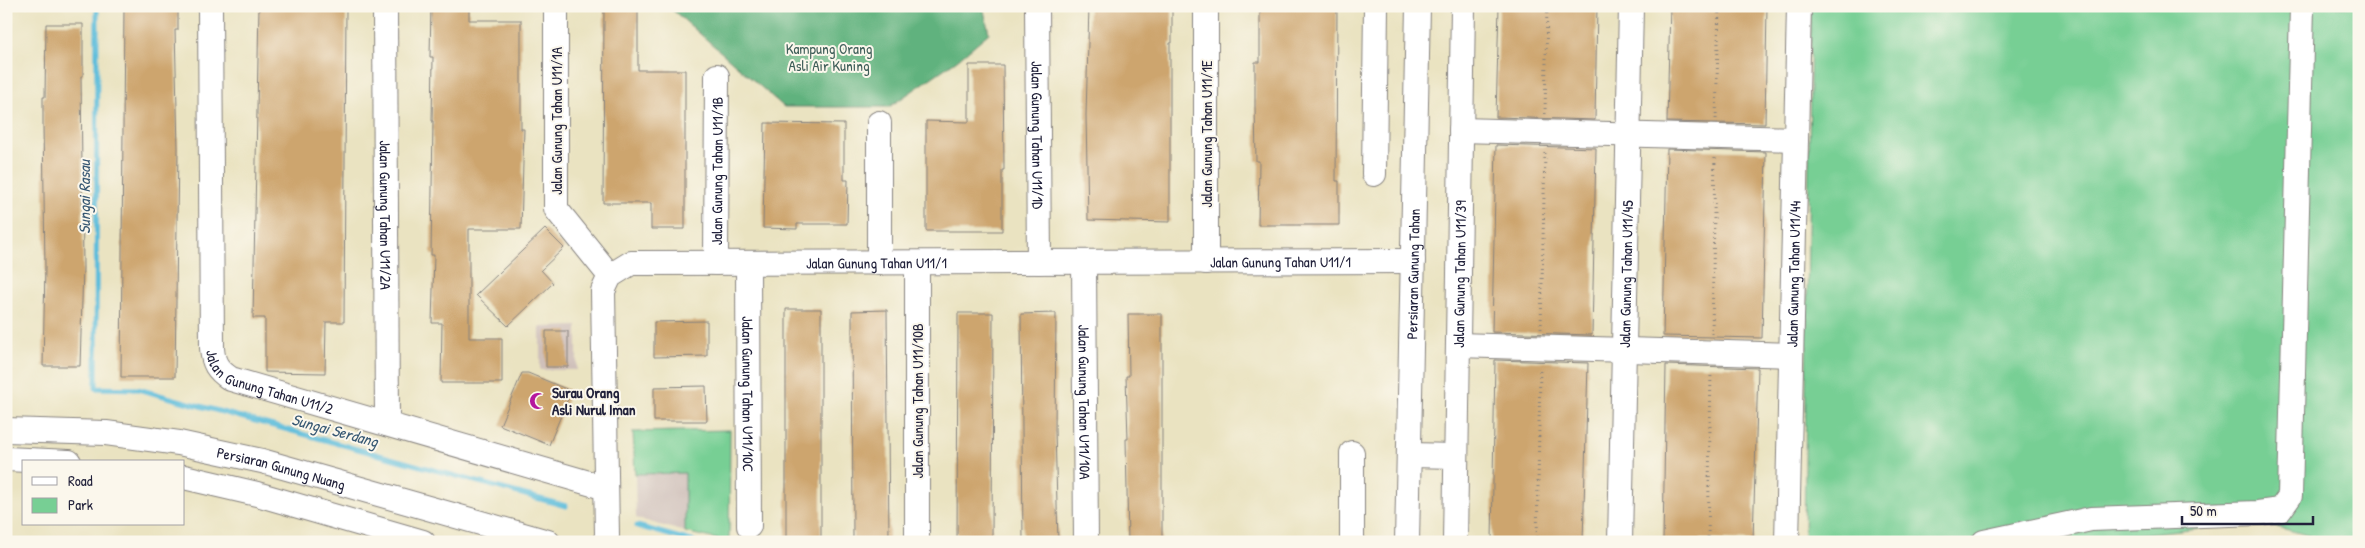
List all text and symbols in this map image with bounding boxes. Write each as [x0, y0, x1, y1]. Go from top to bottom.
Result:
park label: Kampung Orang Asli Air Kuning [786, 38, 873, 76]
street label: Jalan Gunung Tahan U11/1A [546, 46, 567, 195]
street label: Jalan Gunung Tahan U11/1E [1196, 60, 1217, 208]
street label: Jalan Gunung Tahan U11/1D [1027, 61, 1049, 210]
street label: Jalan Gunung Tahan U11/1B [706, 97, 727, 245]
street label: Jalan Gunung Tahan U11/2A [375, 140, 397, 291]
water label: Sungai Rasau [73, 158, 95, 234]
street label: Jalan Gunung Tahan U11/39 [1447, 200, 1471, 348]
street label: Jalan Gunung Tahan U11/45 [1613, 200, 1638, 348]
street label: Jalan Gunung Tahan U11/44 [1781, 200, 1805, 348]
street label: Persiaran Gunung Tahan [1401, 208, 1424, 340]
street label: Jalan Gunung Tahan U11/1 [1210, 251, 1351, 272]
street label: Jalan Gunung Tahan U11/1 [806, 252, 947, 273]
street label: Jalan Gunung Tahan U11/10C [738, 316, 759, 472]
street label: Jalan Gunung Tahan U11/10B [907, 324, 928, 478]
street label: Jalan Gunung Tahan U11/10A [1074, 324, 1096, 480]
street label: Jalan Gunung Tahan U11/2 [202, 349, 336, 419]
place label: Surau Orang Asli Nurul Iman [552, 382, 636, 420]
mosque icon: Surau Orang Asli Nurul Iman [528, 391, 548, 411]
water label: Sungai Serdang [289, 408, 381, 452]
street label: Persiaran Gunung Nuang [215, 441, 348, 495]
legend [22, 460, 185, 526]
text: Road [68, 470, 93, 491]
scale bar [2182, 493, 2314, 525]
text: Park [68, 494, 93, 515]
text: 50 m [2190, 500, 2217, 521]

